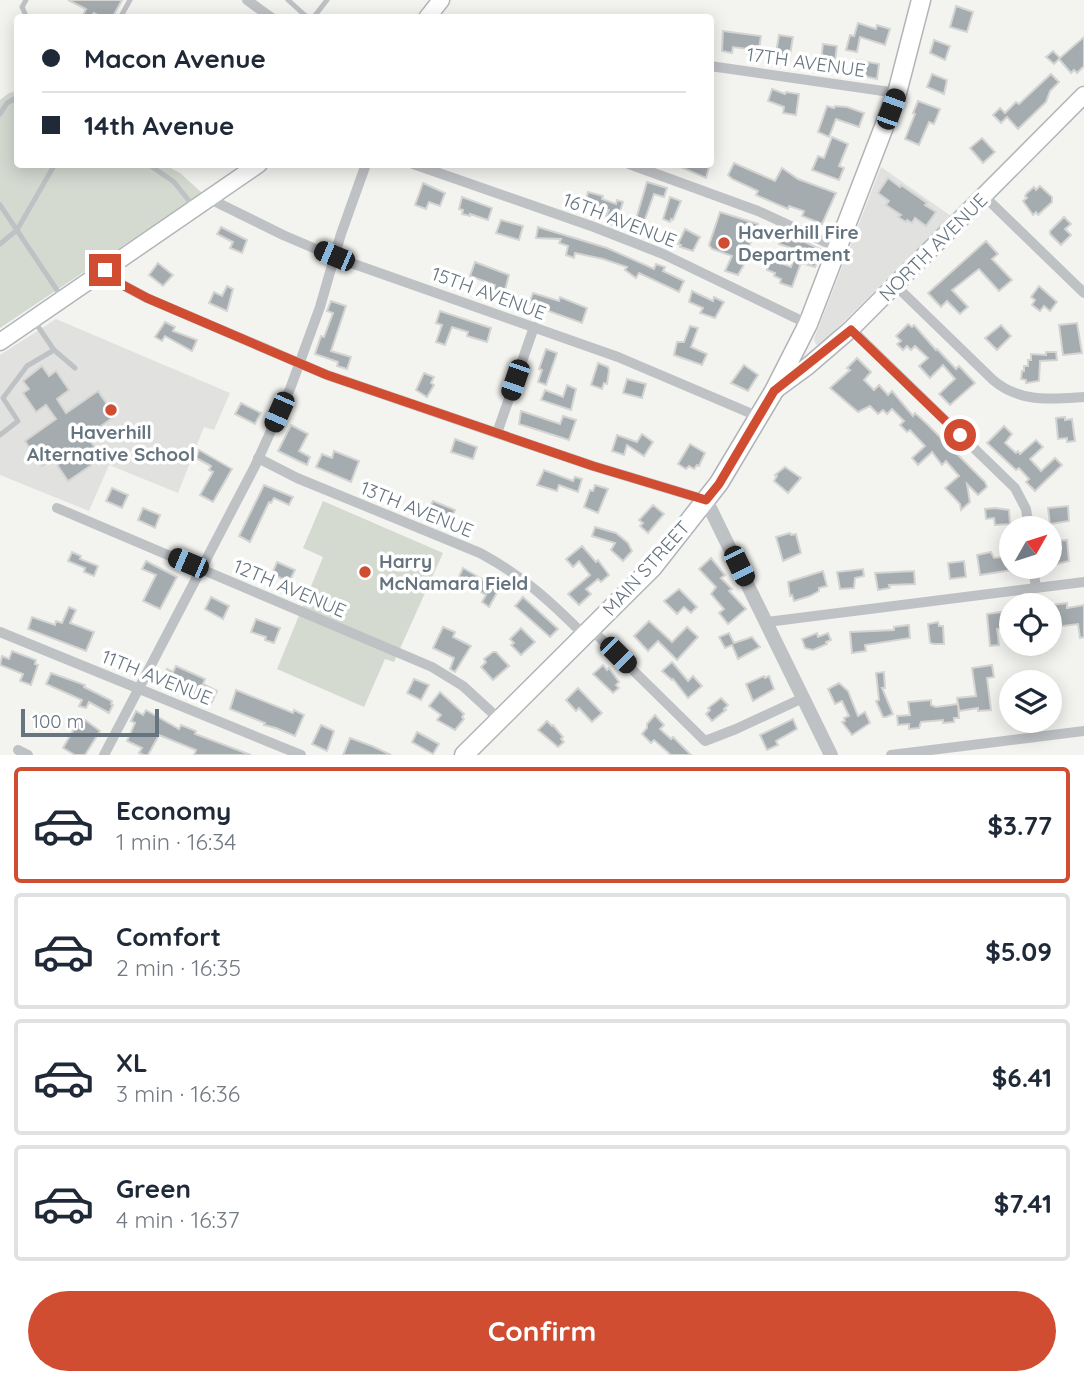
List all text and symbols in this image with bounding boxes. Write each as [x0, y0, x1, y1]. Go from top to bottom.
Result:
text: Macon Avenue [84, 42, 266, 75]
street label: 17TH AVENUE [745, 42, 867, 82]
car [874, 86, 909, 132]
text: 14th Avenue [84, 109, 234, 142]
street label: 16TH AVENUE [560, 187, 680, 253]
street label: NORTH AVENUE [874, 188, 992, 306]
place label: Haverhill Fire Department [738, 220, 859, 266]
marker: Haverhill Fire Department [716, 235, 732, 251]
car [311, 238, 358, 274]
route end [89, 254, 121, 286]
street label: 15TH AVENUE [429, 261, 549, 325]
car [499, 357, 532, 403]
car [261, 389, 298, 435]
marker: Haverhill Alternative School [103, 402, 119, 418]
route start [944, 419, 976, 451]
place label: Haverhill Alternative School [27, 420, 195, 466]
street label: 13TH AVENUE [357, 475, 477, 543]
street label: MAIN STREET [597, 515, 695, 621]
north arrow [999, 516, 1062, 579]
map controls [999, 516, 1062, 733]
car [721, 543, 758, 589]
car [165, 545, 212, 581]
place label: Harry McNamara Field [379, 549, 528, 595]
street label: 12TH AVENUE [230, 554, 350, 622]
marker: Harry McNamara Field [357, 564, 373, 580]
button: locate [999, 593, 1062, 656]
car [596, 633, 641, 677]
street label: 11TH AVENUE [98, 644, 216, 710]
button: layers [999, 670, 1062, 733]
scale bar [21, 706, 159, 738]
text: 100 m [32, 709, 84, 733]
icon: car [32, 794, 95, 857]
text: Economy [116, 794, 231, 827]
text: $3.77 [987, 809, 1052, 842]
text: 1 min · 16:34 [116, 827, 236, 856]
icon: car [32, 920, 95, 983]
text: Comfort [116, 920, 221, 953]
text: $5.09 [985, 935, 1052, 968]
text: 2 min · 16:35 [116, 953, 241, 982]
icon: car [32, 1046, 95, 1109]
text: XL [116, 1046, 148, 1079]
text: $6.41 [992, 1061, 1052, 1094]
text: 3 min · 16:36 [116, 1079, 240, 1108]
icon: car [32, 1172, 95, 1235]
text: Green [116, 1172, 191, 1205]
text: $7.41 [994, 1187, 1052, 1220]
text: 4 min · 16:37 [116, 1205, 240, 1234]
button: Confirm [28, 1291, 1056, 1371]

